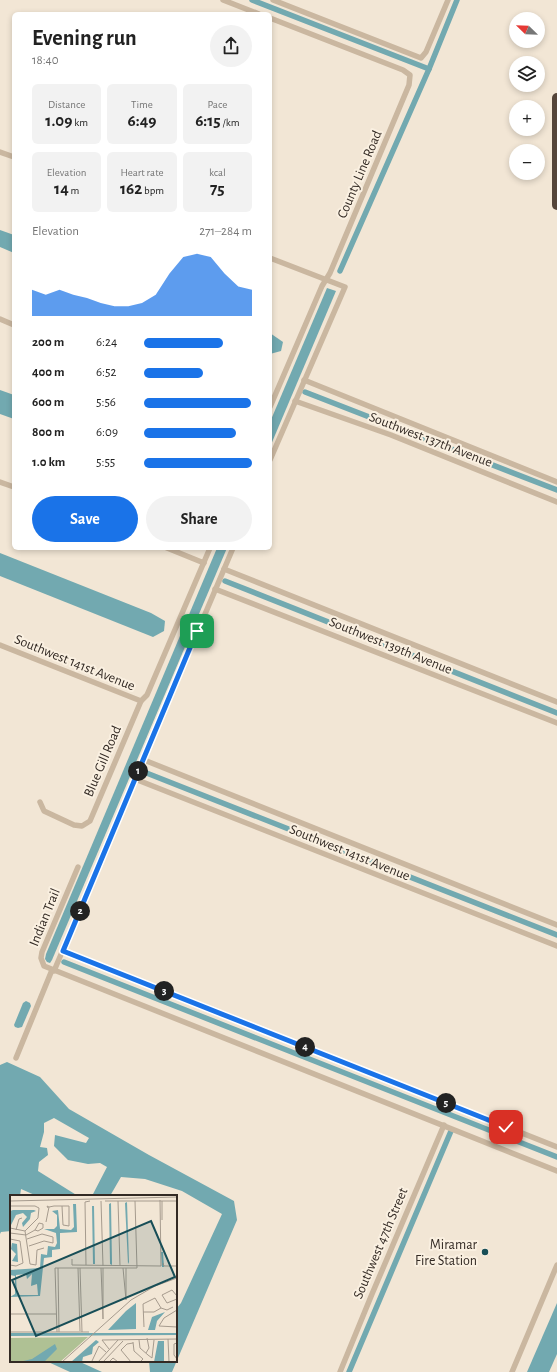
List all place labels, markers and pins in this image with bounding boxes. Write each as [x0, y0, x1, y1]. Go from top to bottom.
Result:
pin [180, 614, 214, 648]
pin: 1 [128, 761, 148, 781]
pin: 2 [70, 901, 90, 921]
pin: 3 [154, 981, 174, 1001]
pin: 4 [295, 1037, 315, 1057]
pin: 5 [436, 1093, 456, 1113]
pin [489, 1110, 523, 1144]
place label: Miramar Fire Station [415, 1238, 477, 1268]
marker: Miramar Fire Station [480, 1247, 490, 1257]

